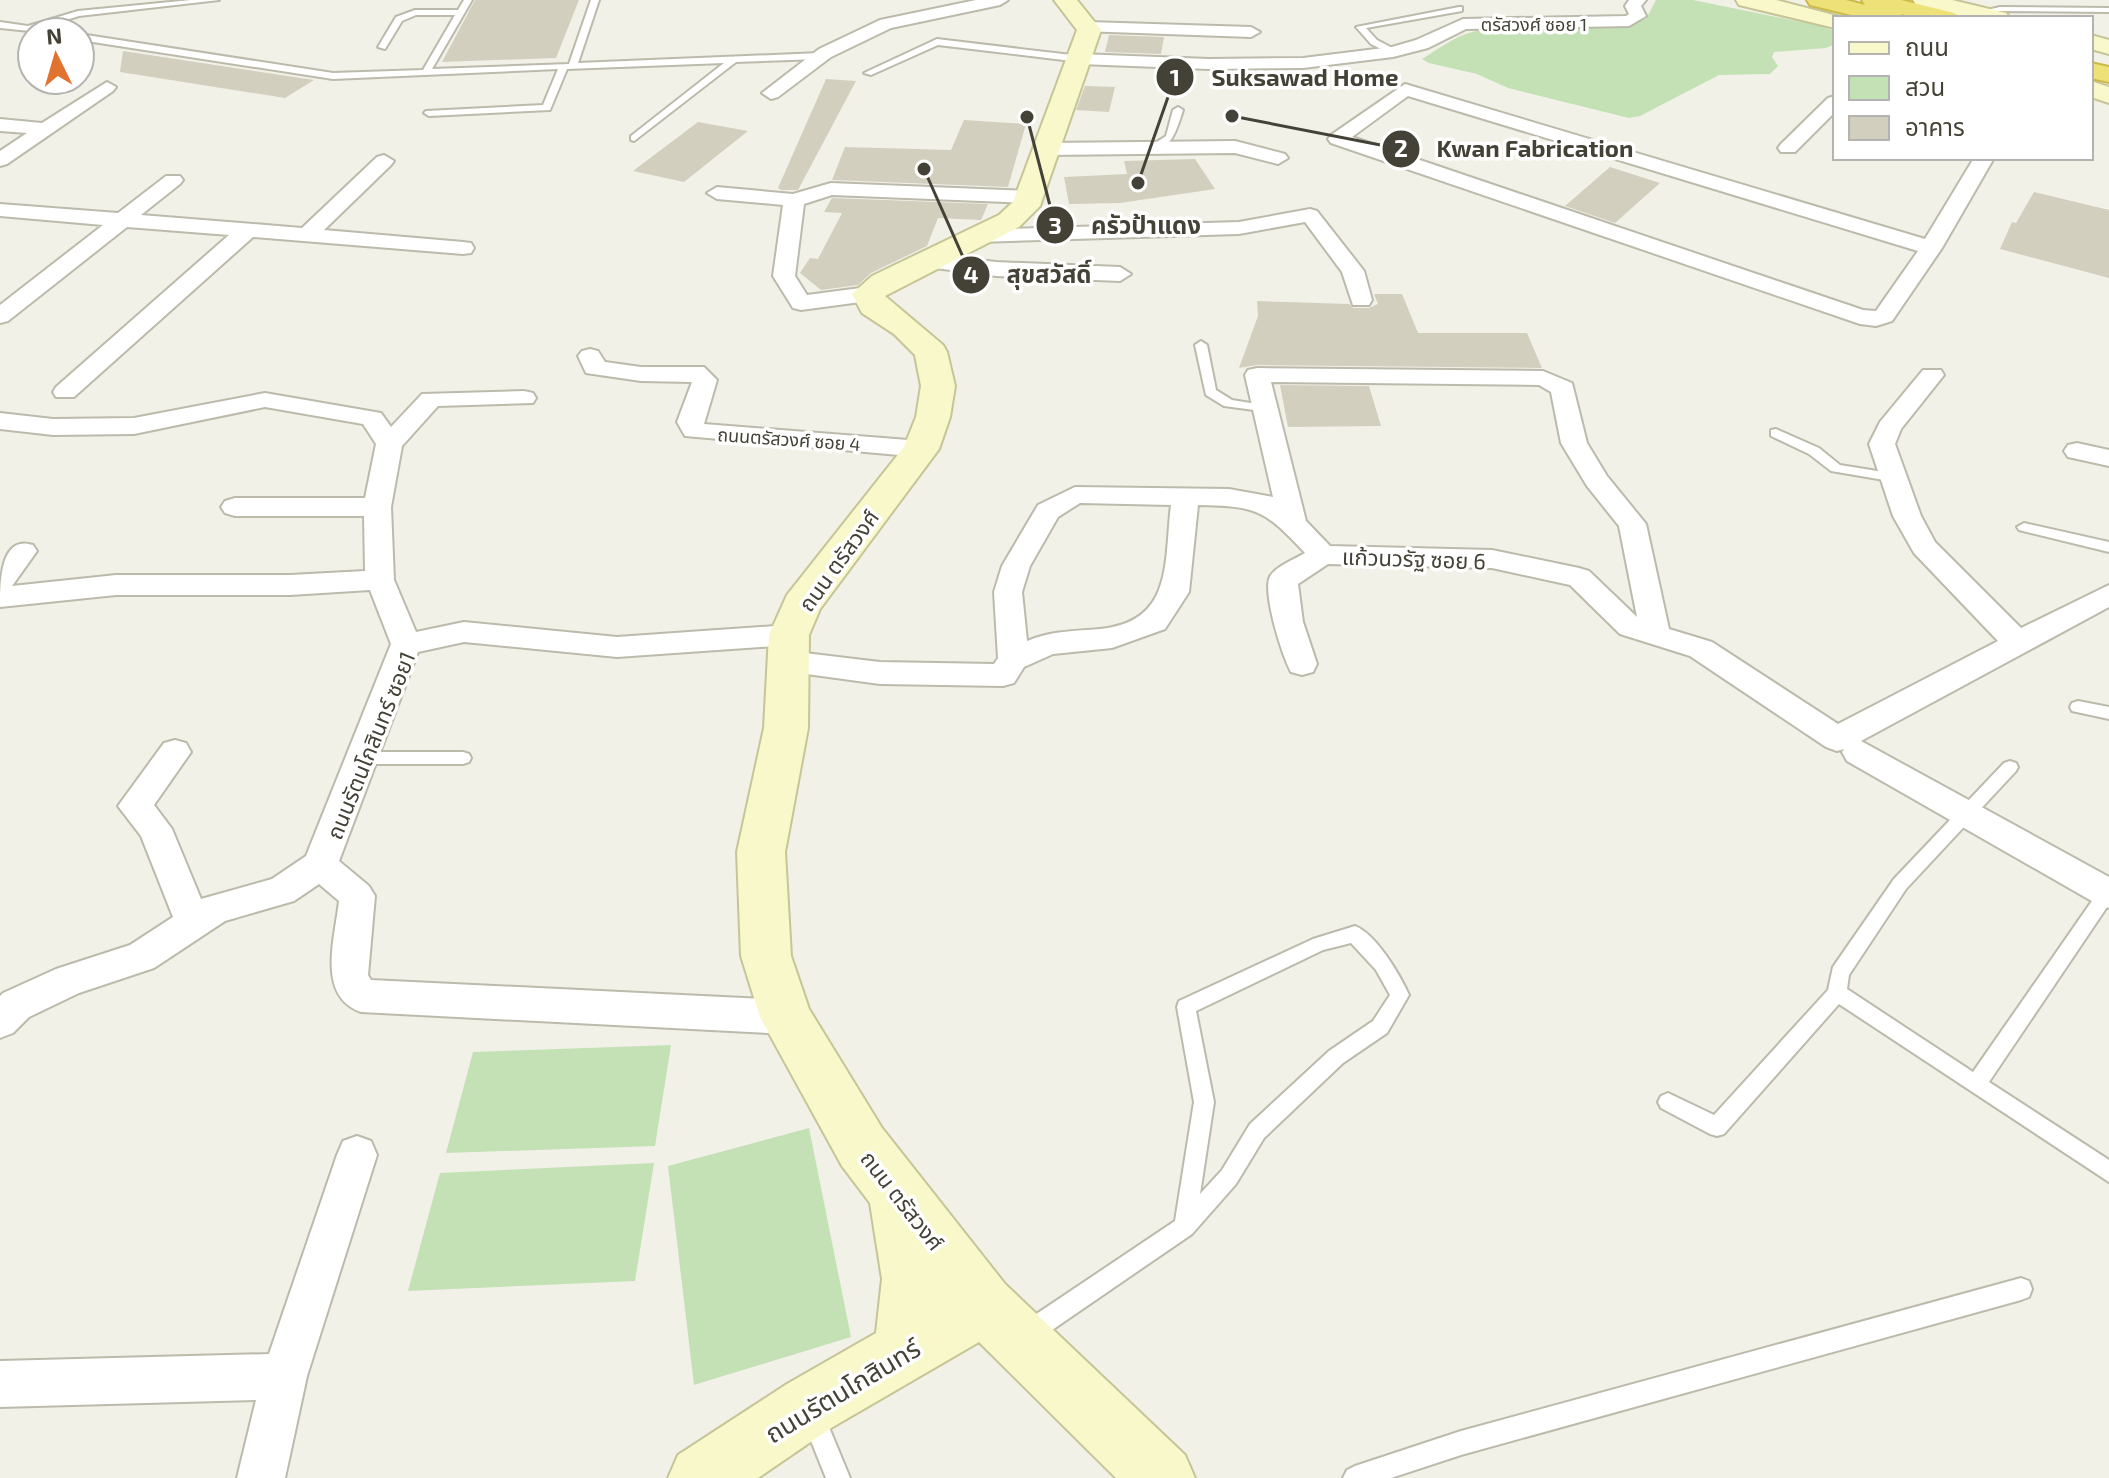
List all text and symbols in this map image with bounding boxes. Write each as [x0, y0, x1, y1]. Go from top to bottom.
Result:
street label: ตรัสวงศ์ ซอย 1 [1481, 13, 1587, 35]
north arrow [16, 16, 96, 96]
legend [1833, 16, 2093, 160]
text: N [45, 21, 63, 49]
text: ถนน [1905, 32, 1949, 61]
callout: Suksawad Home [1155, 53, 1415, 101]
text: 1 [1170, 62, 1180, 91]
text: Suksawad Home [1211, 62, 1399, 91]
text: สวน [1905, 72, 1945, 101]
text: อาคาร [1905, 112, 1965, 141]
callout: Kwan Fabrication [1381, 125, 1650, 173]
text: 2 [1394, 133, 1408, 162]
text: Kwan Fabrication [1437, 133, 1633, 162]
callout: ครัวป้าแดง [1035, 201, 1217, 249]
text: 3 [1048, 210, 1062, 239]
text: ครัวป้าแดง [1091, 210, 1201, 239]
callout: สุขสวัสดิ์ [951, 251, 1108, 299]
text: 4 [963, 259, 979, 288]
text: สุขสวัสดิ์ [1006, 259, 1092, 290]
street label: ถนนตรัสวงศ์ ซอย 4 [717, 423, 861, 455]
street label: ถนน ตรัสวงศ์ [793, 504, 883, 616]
street label: แก้วนวรัฐ ซอย 6 [1342, 542, 1486, 574]
street label: ถนนรัตนโกสินทร์ ซอย1 [320, 647, 420, 843]
street label: ถนน ตรัสวงศ์ [856, 1145, 950, 1255]
street label: ถนนรัตนโกสินทร์ [759, 1331, 926, 1449]

